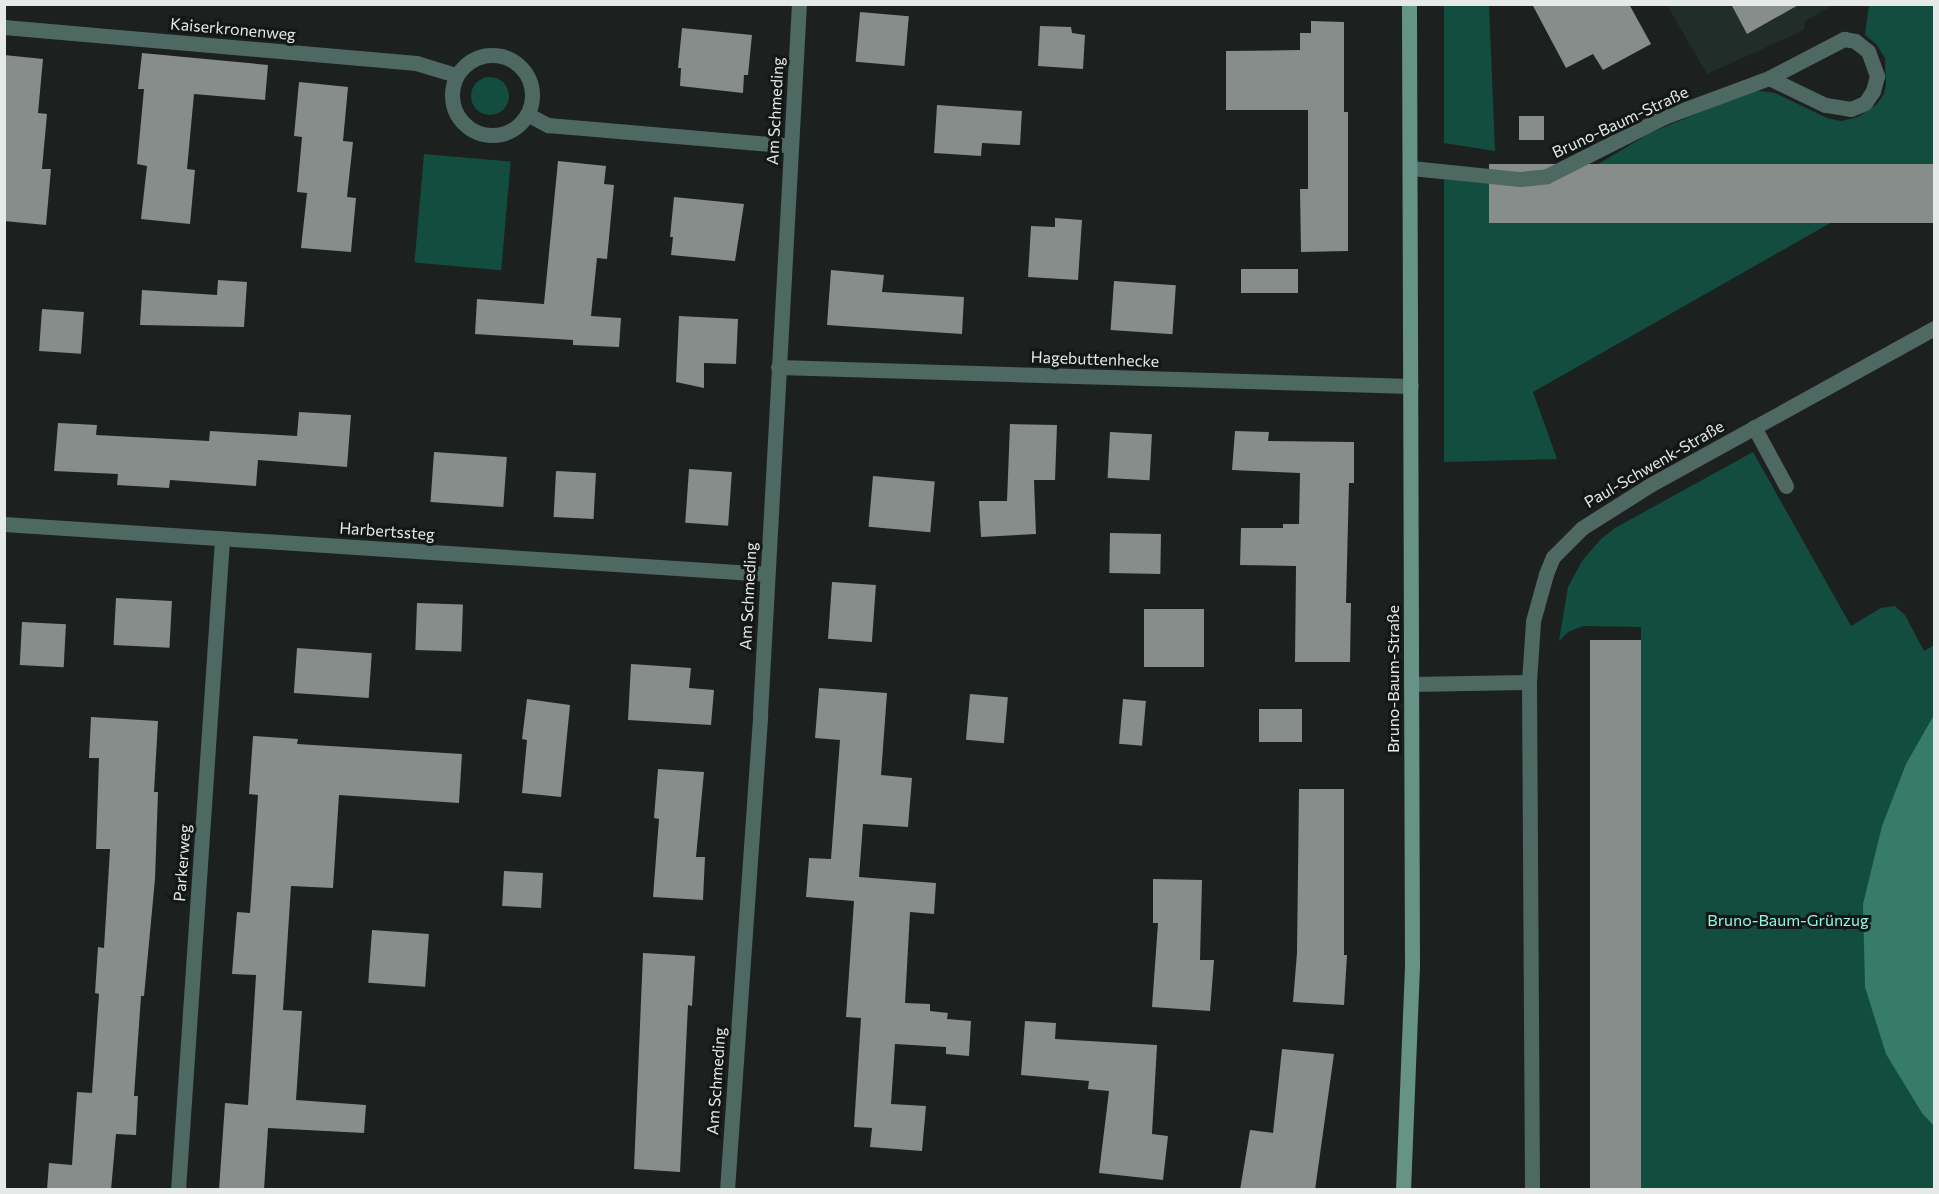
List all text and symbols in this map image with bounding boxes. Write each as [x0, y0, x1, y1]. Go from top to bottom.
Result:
street label: Kaiserkronenweg [169, 14, 297, 44]
street label: Am Schmeding [763, 57, 787, 165]
street label: Bruno-Baum-Straße [1549, 82, 1691, 162]
street label: Hagebuttenhecke [1030, 347, 1160, 371]
street label: Paul-Schwenk-Straße [1581, 416, 1727, 512]
street label: Harbertssteg [339, 518, 435, 544]
street label: Am Schmeding [736, 542, 760, 650]
street label: Bruno-Baum-Straße [1383, 605, 1403, 753]
street label: Parkerweg [170, 824, 194, 902]
park label: Bruno-Baum-Grünzug [1707, 910, 1869, 930]
street label: Am Schmeding [703, 1026, 729, 1136]

